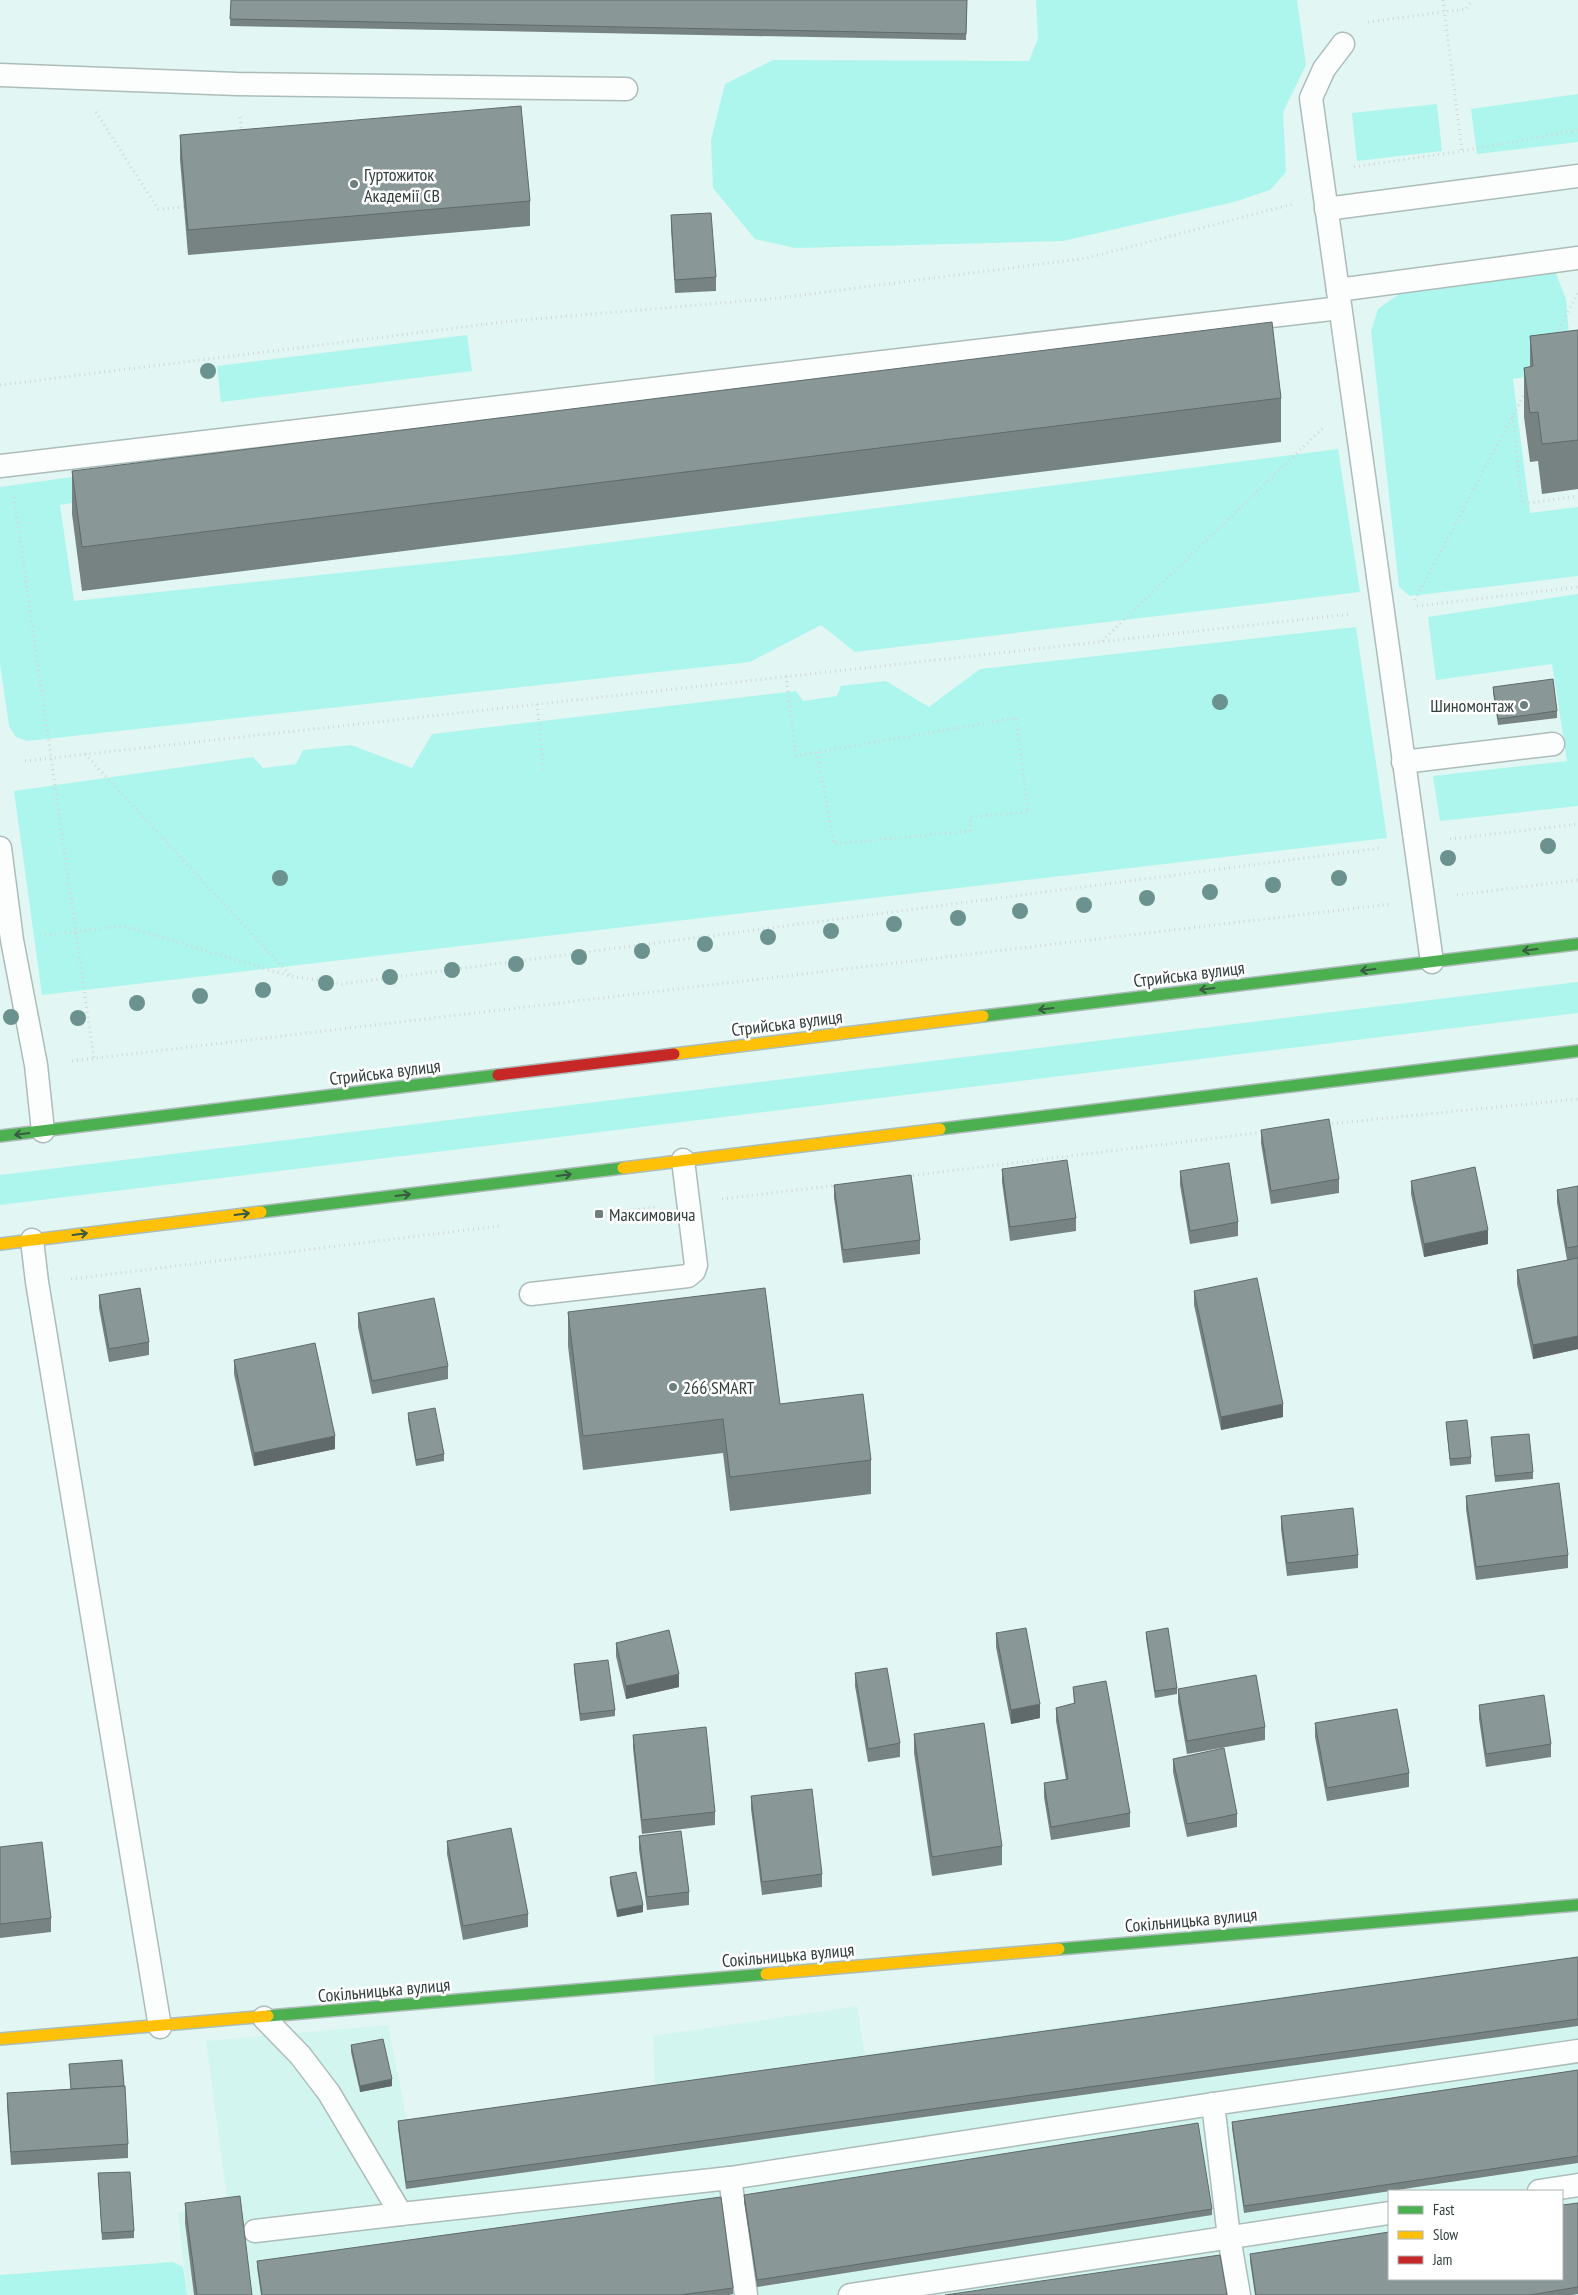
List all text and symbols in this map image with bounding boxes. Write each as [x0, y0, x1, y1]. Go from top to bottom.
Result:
place label: Гуртожиток Академії СВ [364, 163, 440, 207]
marker: Гуртожиток Академії СВ [348, 178, 360, 190]
place label: Шиномонтаж [1430, 694, 1514, 717]
marker: Шиномонтаж [1518, 699, 1530, 711]
one-way arrow [1522, 945, 1538, 955]
street label: Стрийська вулиця [1132, 956, 1246, 992]
one-way arrow [1361, 965, 1377, 975]
one-way arrow [1199, 984, 1215, 994]
one-way arrow [1038, 1004, 1054, 1014]
street label: Стрийська вулиця [730, 1005, 844, 1041]
street label: Стрийська вулиця [328, 1054, 442, 1090]
one-way arrow [14, 1129, 30, 1139]
one-way arrow [556, 1170, 572, 1180]
one-way arrow [395, 1190, 411, 1200]
place label: Максимовича [609, 1203, 695, 1226]
marker: Максимовича [593, 1208, 605, 1220]
one-way arrow [233, 1209, 249, 1219]
one-way arrow [72, 1228, 88, 1238]
place label: 266 SMART [683, 1376, 755, 1399]
marker: 266 SMART [667, 1381, 679, 1393]
street label: Сокільницька вулиця [1124, 1903, 1258, 1937]
street label: Сокільницька вулиця [721, 1938, 855, 1972]
street label: Сокільницька вулиця [317, 1973, 451, 2007]
legend [1388, 2190, 1563, 2280]
text: Fast [1433, 2200, 1454, 2219]
text: Slow [1433, 2225, 1458, 2244]
text: Jam [1432, 2250, 1452, 2269]

